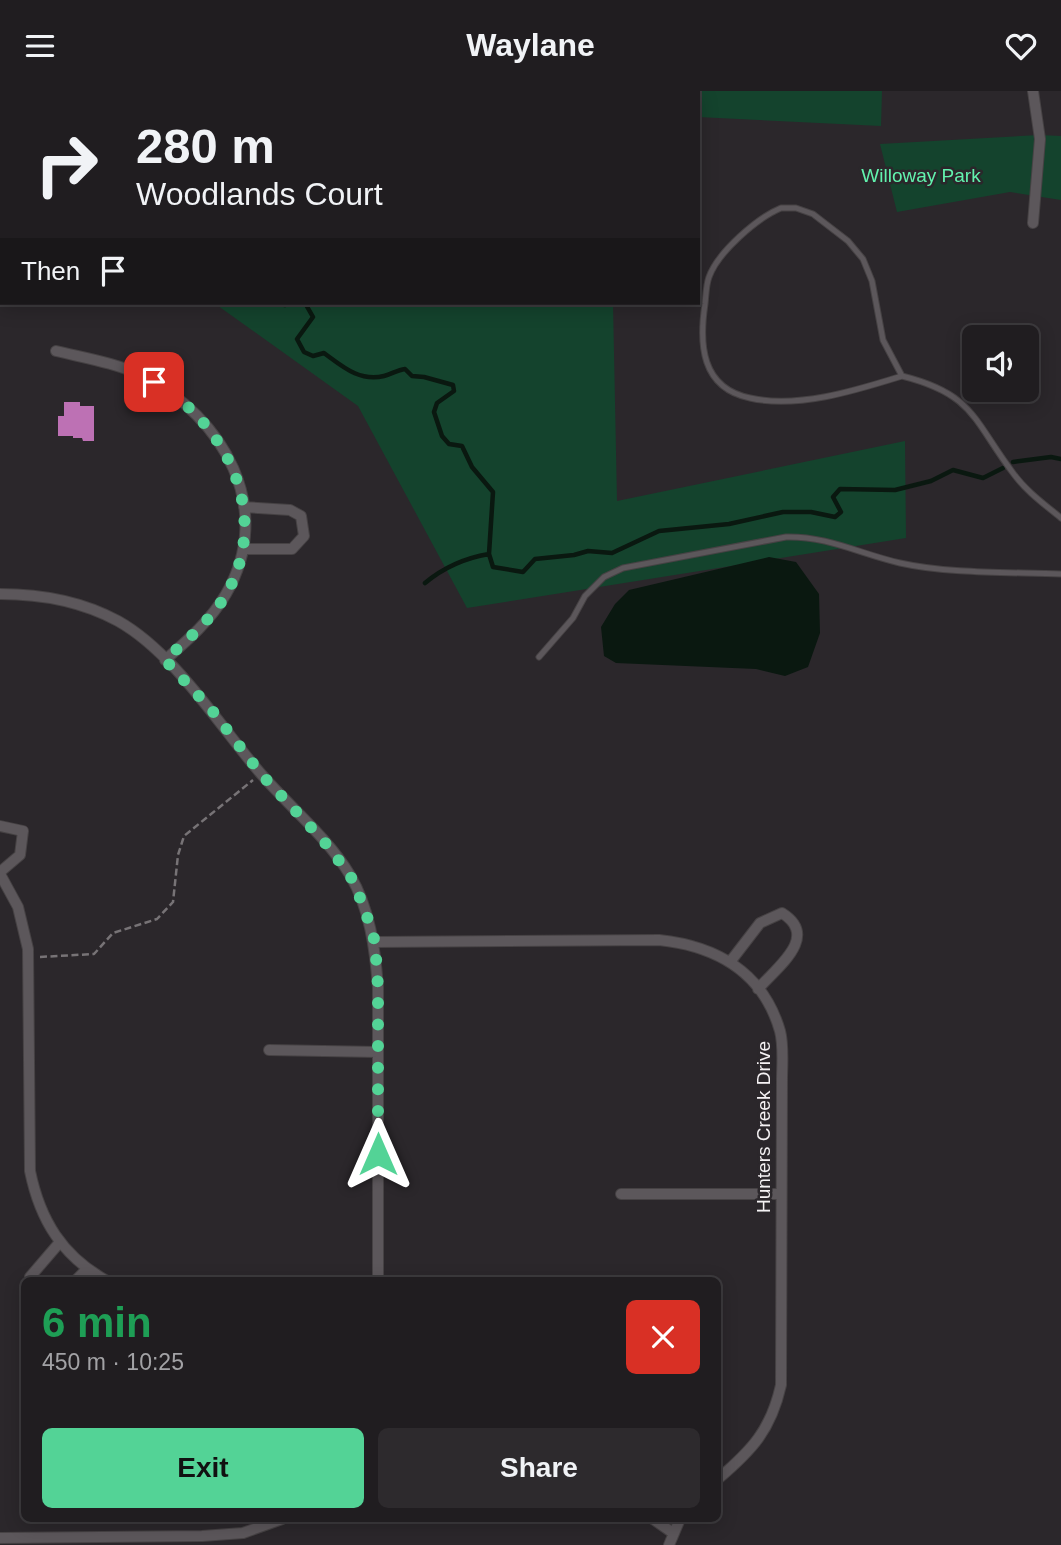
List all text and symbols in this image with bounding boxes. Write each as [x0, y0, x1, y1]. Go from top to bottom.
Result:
icon: menu [21, 27, 59, 65]
text: Waylane [466, 27, 595, 63]
icon: heart [1002, 27, 1040, 65]
icon: right [21, 119, 112, 210]
text: 280 m [136, 119, 275, 173]
park label: Willoway Park [861, 165, 981, 186]
text: Woodlands Court [136, 176, 383, 212]
icon: arrive [94, 252, 132, 290]
text: Then [21, 256, 80, 286]
map controls [962, 325, 1039, 402]
button: sound [962, 325, 1039, 402]
pin [124, 352, 184, 412]
icon: arrive [135, 363, 173, 401]
street label: Hunters Creek Drive [753, 1041, 774, 1213]
position arrow [341, 1117, 415, 1191]
text: 6 min [42, 1299, 152, 1346]
button: close [626, 1300, 700, 1374]
text: 450 m · 10:25 [42, 1349, 184, 1375]
button: Exit [42, 1428, 364, 1508]
button: Share [378, 1428, 700, 1508]

